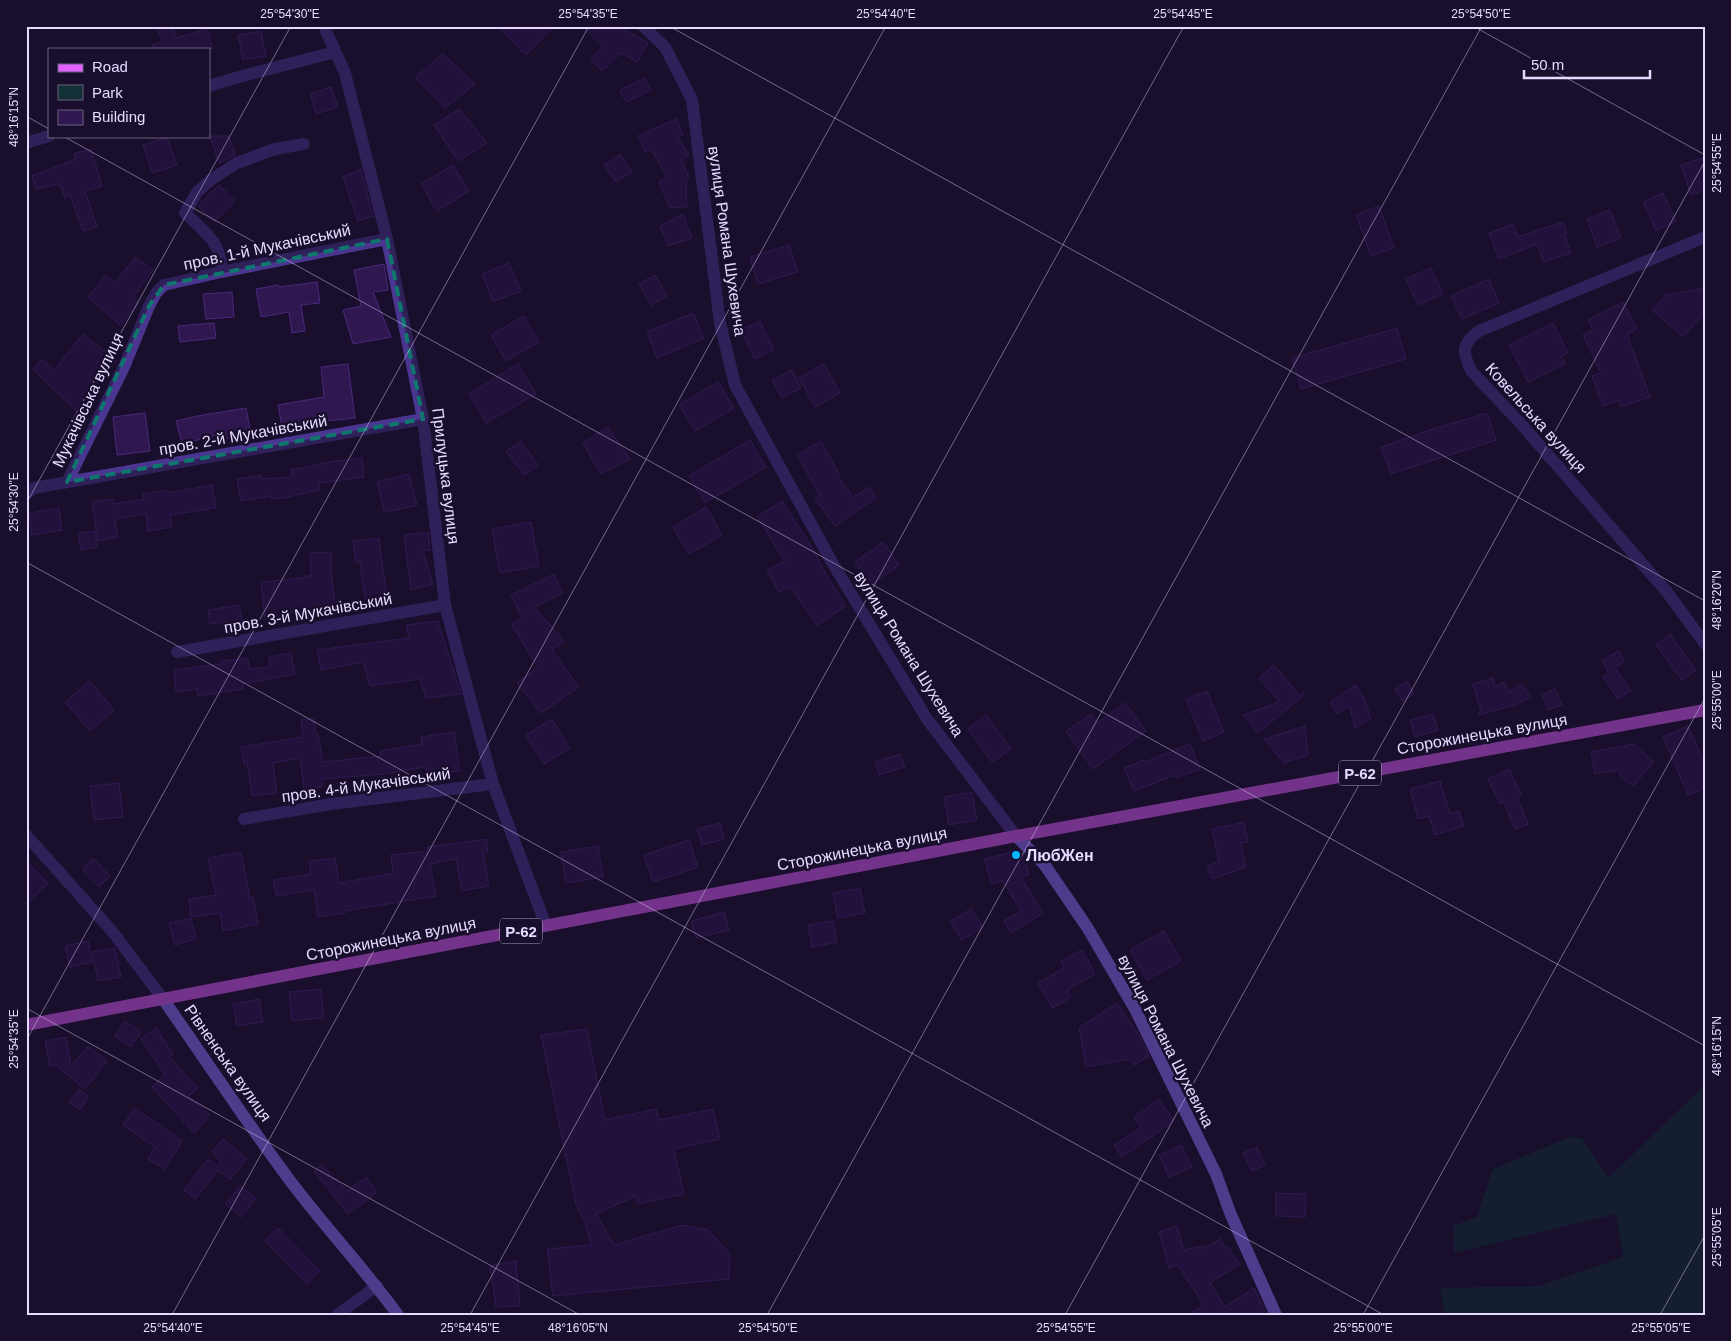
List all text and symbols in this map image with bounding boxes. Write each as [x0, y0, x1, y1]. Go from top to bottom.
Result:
text: 25°54'30"E [260, 7, 320, 21]
text: 25°54'35"E [558, 7, 618, 21]
text: 25°54'40"E [856, 7, 916, 21]
text: 25°54'45"E [1153, 7, 1213, 21]
text: 25°54'50"E [1451, 7, 1511, 21]
legend [48, 48, 210, 138]
scale bar [1524, 48, 1650, 80]
text: 50 m [1531, 56, 1564, 73]
text: Road [92, 58, 128, 75]
text: Park [92, 84, 123, 101]
text: 48°16'15"N [7, 87, 21, 147]
text: Building [92, 108, 145, 125]
text: 25°54'55"E [1710, 133, 1724, 193]
street label: вулиця Романа Шухевича [705, 145, 749, 337]
street label: пров. 1-й Мукачівський [182, 221, 352, 273]
street label: Мукачівська вулиця [49, 330, 127, 470]
street label: Ковельська вулиця [1482, 360, 1590, 476]
street label: Прилуцька вулиця [429, 407, 463, 545]
street label: пров. 2-й Мукачівський [158, 412, 328, 458]
text: 25°54'30"E [7, 472, 21, 532]
street label: вулиця Романа Шухевича [851, 568, 967, 740]
text: 48°16'20"N [1710, 570, 1724, 630]
street label: пров. 3-й Мукачівський [223, 590, 393, 636]
text: 25°55'00"E [1710, 670, 1724, 730]
street label: Сторожинецька вулиця [1395, 711, 1569, 757]
road number: Р-62 [1339, 760, 1381, 786]
street label: пров. 4-й Мукачівський [280, 765, 452, 805]
street label: Сторожинецька вулиця [776, 824, 948, 874]
place label: ЛюбЖен [1026, 847, 1094, 864]
marker: ЛюбЖен [1010, 849, 1022, 861]
street label: Сторожинецька вулиця [305, 914, 477, 964]
road number: Р-62 [500, 918, 542, 944]
street label: вулиця Романа Шухевича [1115, 952, 1217, 1130]
street label: Рівненська вулиця [181, 1002, 275, 1124]
text: 25°54'35"E [7, 1009, 21, 1069]
text: 48°16'15"N [1710, 1016, 1724, 1076]
text: 25°55'05"E [1710, 1207, 1724, 1267]
text: 25°54'40"E [143, 1321, 203, 1335]
text: 25°54'45"E [440, 1321, 500, 1335]
text: 48°16'05"N [548, 1321, 608, 1335]
text: 25°54'50"E [738, 1321, 798, 1335]
text: 25°54'55"E [1036, 1321, 1096, 1335]
text: 25°55'00"E [1333, 1321, 1393, 1335]
text: 25°55'05"E [1631, 1321, 1691, 1335]

